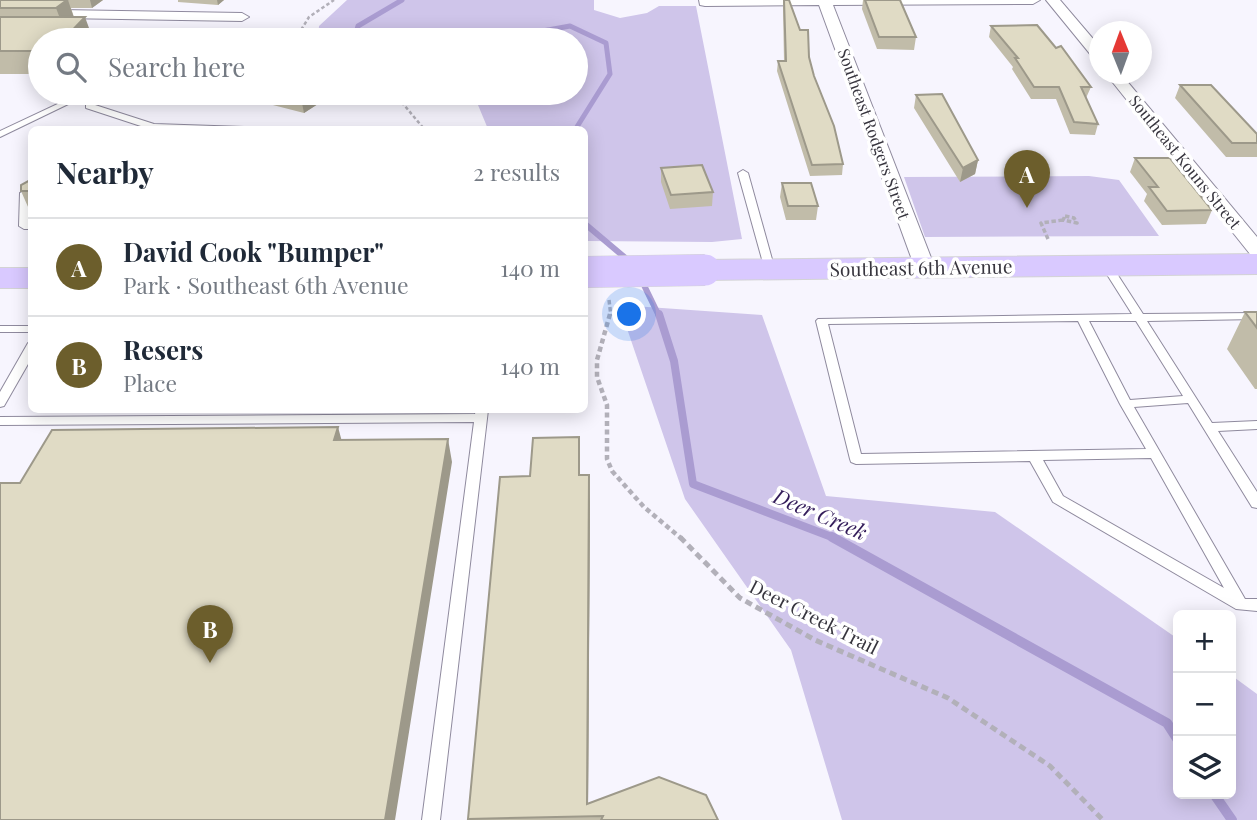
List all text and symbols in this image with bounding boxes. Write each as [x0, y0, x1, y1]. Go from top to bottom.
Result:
north arrow [1089, 21, 1152, 84]
search box [28, 28, 588, 105]
street label: Southeast Rodgers Street [834, 45, 915, 222]
icon: search [52, 48, 90, 86]
text: Search here [108, 49, 245, 84]
street label: Southeast Kouns Street [1125, 90, 1246, 233]
pin: A [1004, 150, 1050, 208]
text: Nearby [56, 152, 154, 192]
text: 2 results [473, 156, 560, 187]
text: David Cook "Bumper" [123, 234, 384, 269]
text: A [71, 252, 87, 283]
text: 140 m [500, 252, 560, 283]
street label: Southeast 6th Avenue [829, 252, 1013, 282]
text: Park · Southeast 6th Avenue [123, 269, 409, 300]
your location [612, 297, 646, 331]
text: Resers [123, 332, 203, 367]
text: B [71, 350, 87, 381]
text: 140 m [500, 350, 560, 381]
text: Place [123, 367, 177, 398]
water label: Deer Creek [769, 481, 872, 545]
street label: Deer Creek Trail [746, 572, 884, 660]
pin: B [187, 605, 233, 663]
map controls [1173, 610, 1236, 799]
button: + [1173, 610, 1236, 673]
button: − [1173, 673, 1236, 736]
button: layers [1173, 736, 1236, 799]

